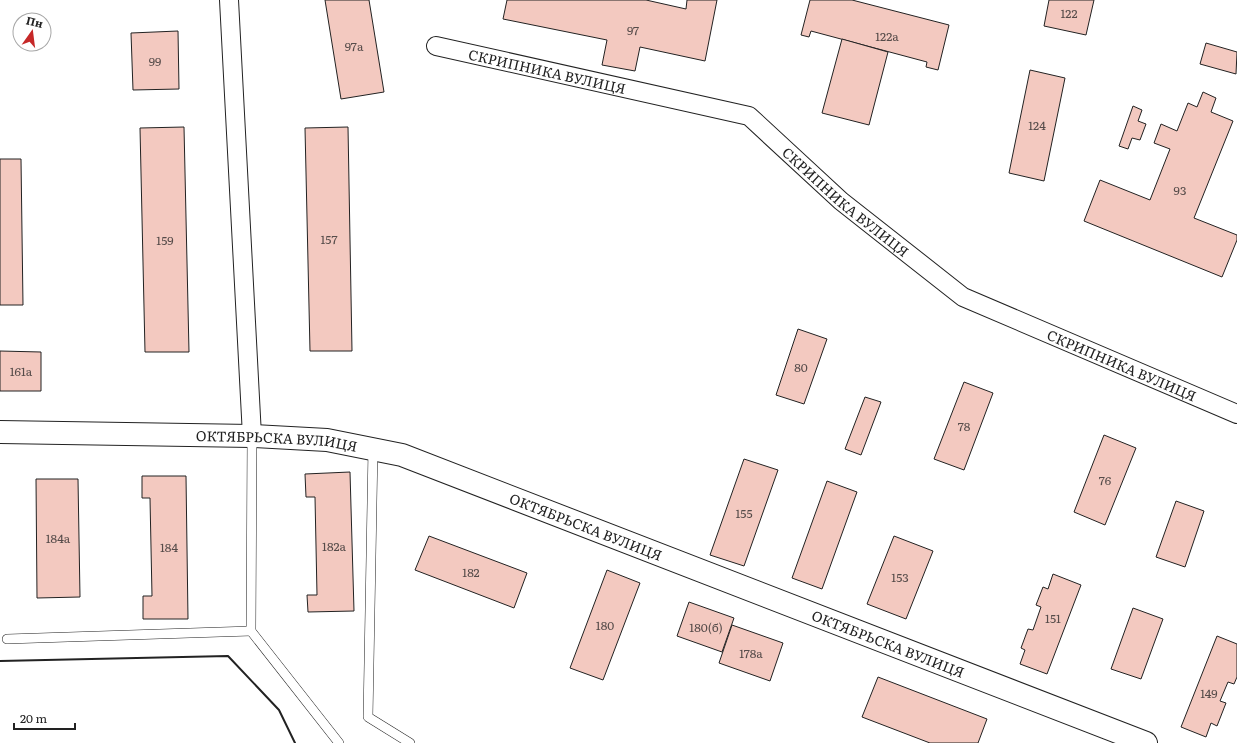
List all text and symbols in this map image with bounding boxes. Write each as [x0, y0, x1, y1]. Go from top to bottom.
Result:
house number: 122 [1060, 4, 1078, 22]
text: Пн [24, 11, 45, 31]
north arrow [12, 12, 52, 52]
house number: 97 [627, 21, 639, 39]
house number: 122а [875, 27, 899, 45]
house number: 97а [345, 37, 364, 55]
street label: СКРИПНИКА ВУЛИЦЯ [467, 44, 628, 98]
house number: 99 [149, 52, 161, 70]
house number: 124 [1028, 116, 1046, 134]
street label: СКРИПНИКА ВУЛИЦЯ [778, 142, 913, 261]
house number: 93 [1174, 181, 1186, 199]
house number: 157 [320, 230, 338, 248]
house number: 159 [156, 231, 174, 249]
street label: СКРИПНИКА ВУЛИЦЯ [1044, 324, 1200, 406]
house number: 80 [794, 358, 808, 376]
house number: 161а [10, 362, 33, 380]
house number: 78 [958, 417, 971, 435]
street label: ОКТЯБРЬСКА ВУЛИЦЯ [196, 425, 359, 456]
house number: 76 [1099, 471, 1112, 489]
street label: ОКТЯБРЬСКА ВУЛИЦЯ [507, 488, 665, 565]
house number: 155 [735, 504, 753, 522]
house number: 184а [46, 529, 71, 547]
house number: 182а [322, 537, 346, 555]
house number: 184 [160, 538, 178, 556]
house number: 182 [462, 563, 480, 581]
house number: 153 [891, 568, 909, 586]
street label: ОКТЯБРЬСКА ВУЛИЦЯ [809, 605, 967, 682]
house number: 151 [1045, 609, 1061, 627]
house number: 180 [596, 616, 614, 634]
house number: 180(б) [689, 618, 723, 636]
house number: 178а [739, 644, 763, 662]
house number: 149 [1200, 684, 1218, 702]
scale bar [14, 705, 75, 731]
text: 20 m [20, 709, 47, 727]

